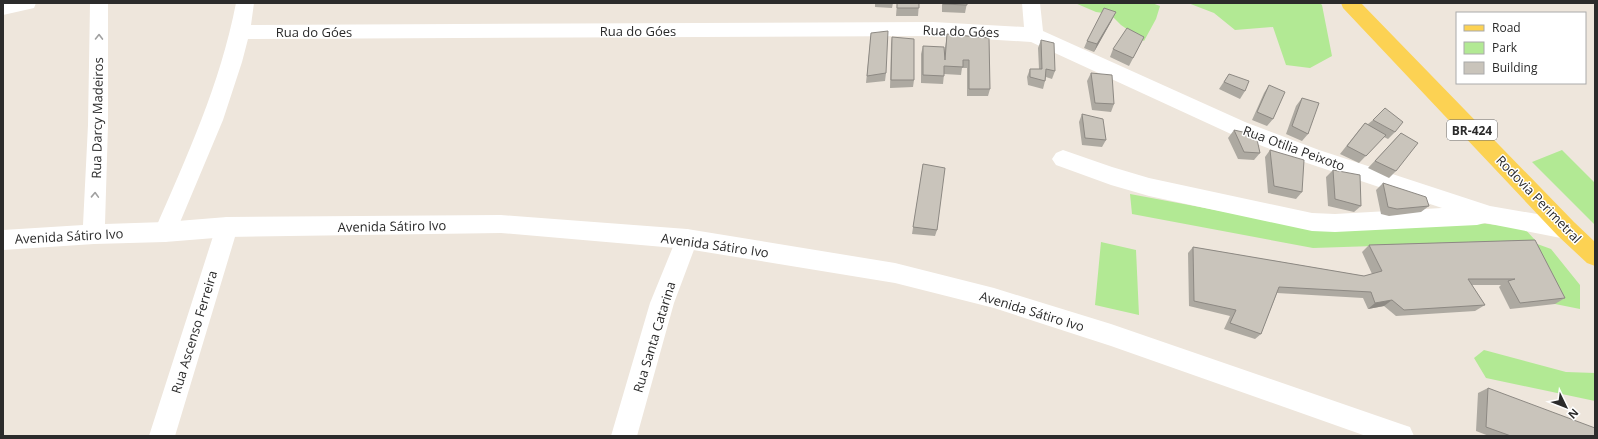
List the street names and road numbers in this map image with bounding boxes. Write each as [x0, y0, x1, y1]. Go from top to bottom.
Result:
street label: Rua do Góes [922, 21, 1000, 41]
street label: Rua do Góes [600, 22, 676, 40]
street label: Rua do Góes [276, 23, 352, 41]
street label: Rua Darcy Madeiros [87, 57, 107, 179]
road number: BR-424 [1447, 120, 1497, 140]
street label: Rua Otilia Peixoto [1241, 121, 1348, 175]
street label: Rodovia Perimetral [1492, 151, 1586, 247]
street label: Avenida Sátiro Ivo [338, 216, 447, 236]
street label: Avenida Sátiro Ivo [14, 224, 124, 248]
street label: Avenida Sátiro Ivo [660, 229, 770, 261]
street label: Rua Ascenso Ferreira [167, 268, 221, 396]
street label: Rua Santa Catarina [629, 279, 679, 395]
street label: Avenida Sátiro Ivo [977, 287, 1087, 336]

